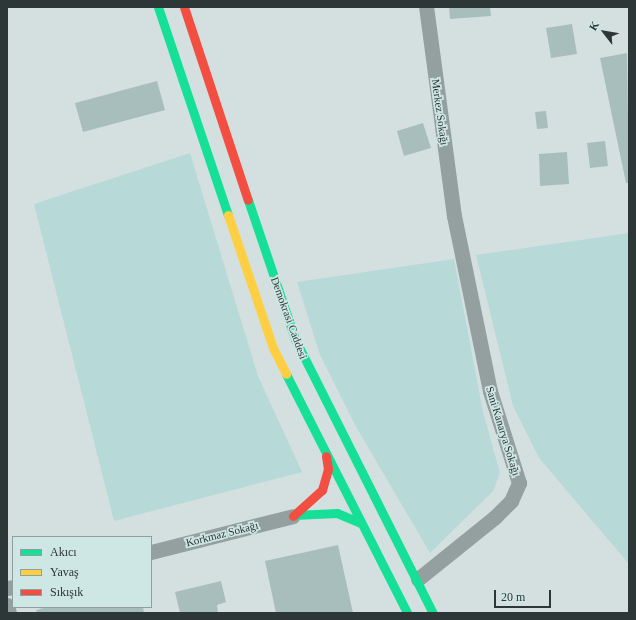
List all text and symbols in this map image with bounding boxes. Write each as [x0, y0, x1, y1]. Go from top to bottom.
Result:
north arrow [584, 12, 624, 52]
text: K [586, 19, 601, 33]
street label: Merkez Sokağı [429, 78, 451, 146]
street label: Demokrasi Caddesi [268, 275, 310, 361]
street label: Sani Kanarya Sokağı [483, 385, 523, 477]
street label: Korkmaz Sokağı [184, 519, 260, 549]
legend [12, 536, 152, 608]
text: Akıcı [50, 545, 77, 559]
text: Yavaş [50, 565, 79, 579]
scale bar [496, 582, 553, 608]
text: Sıkışık [50, 585, 83, 599]
text: 20 m [501, 590, 525, 604]

